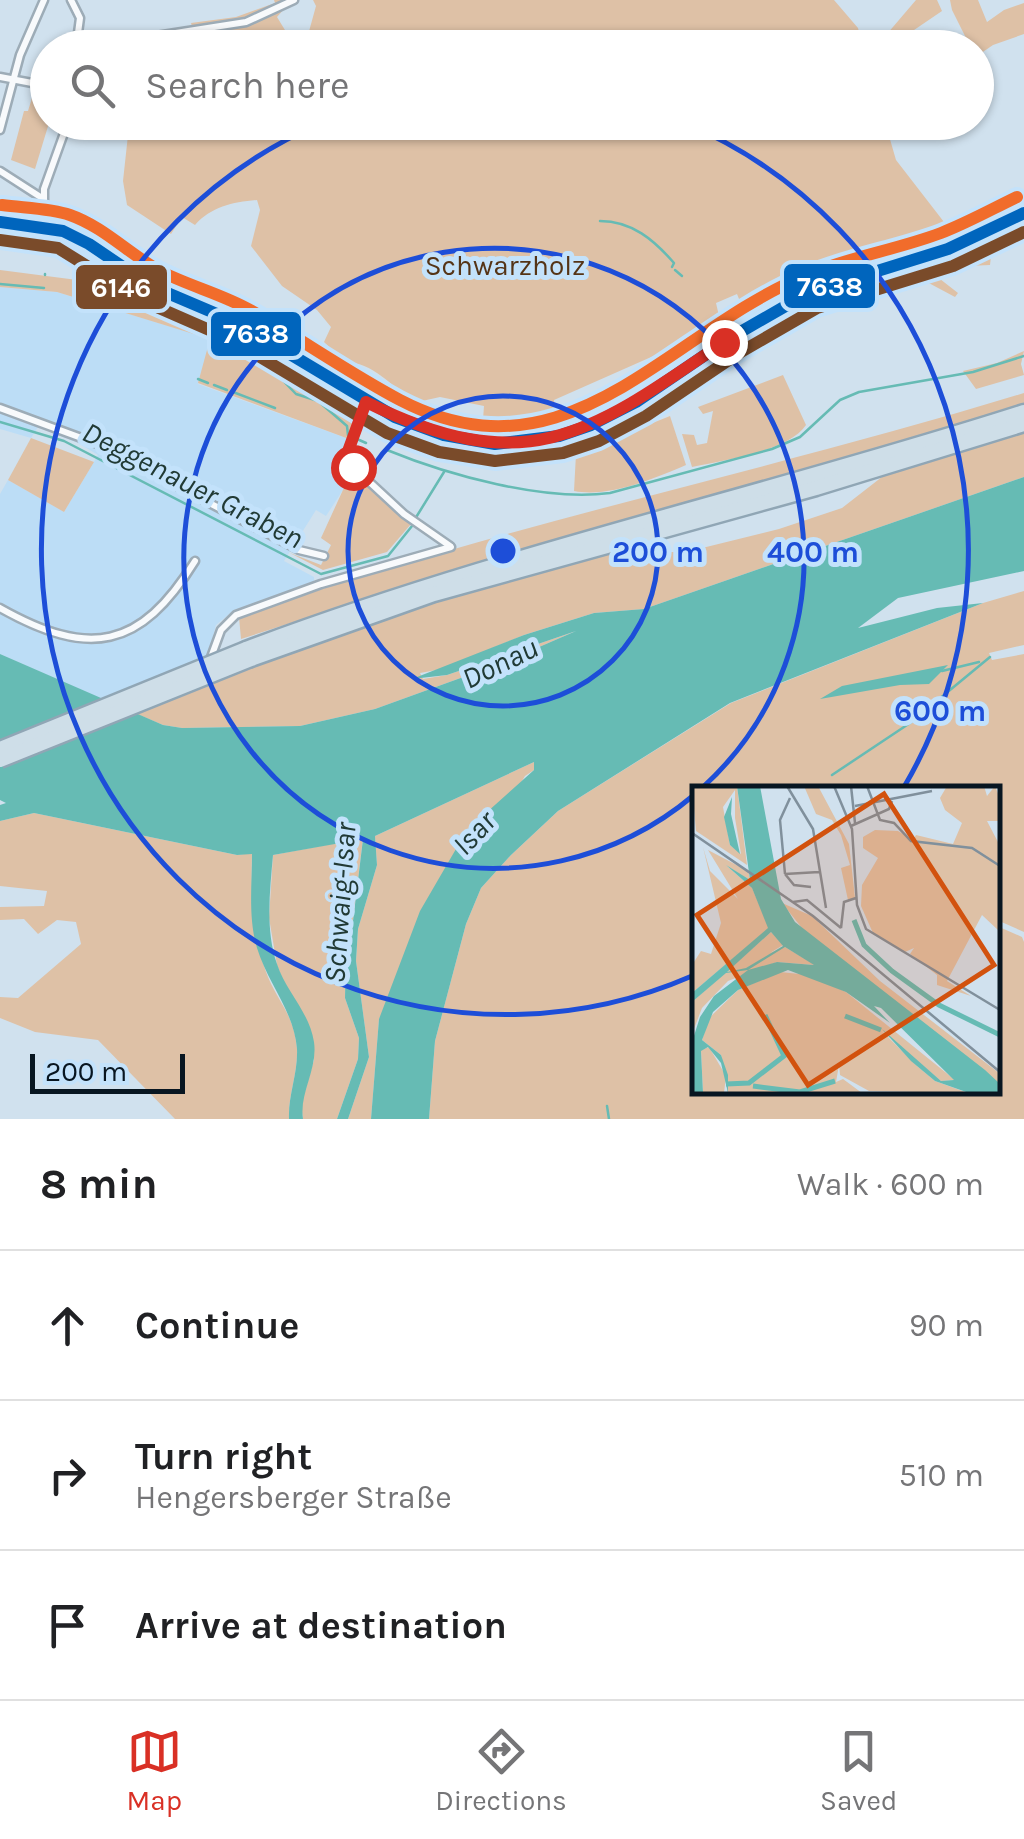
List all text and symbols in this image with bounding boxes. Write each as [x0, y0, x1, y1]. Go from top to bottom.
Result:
search box [30, 30, 994, 140]
icon: search [65, 58, 120, 113]
text: Search here [145, 63, 349, 108]
park label: Schwarzholz [425, 249, 585, 282]
line badge: 7638 [782, 262, 877, 310]
line badge: 6146 [74, 263, 169, 311]
text: 7638 [797, 270, 863, 303]
text: 6146 [91, 271, 151, 304]
line badge: 7638 [209, 310, 303, 358]
text: 7638 [223, 317, 289, 350]
route end [702, 320, 748, 366]
water label: Deggenauer Graben [76, 414, 310, 556]
route start [331, 445, 377, 491]
centre of rings [485, 533, 521, 569]
text: 200 m [612, 534, 704, 570]
text: 400 m [767, 534, 859, 570]
water label: Donau [456, 629, 544, 697]
text: 600 m [894, 693, 986, 729]
inset map [692, 786, 999, 1094]
water label: Isar [445, 802, 504, 863]
water label: Schwaig-Isar [316, 820, 364, 985]
scale bar [30, 1049, 185, 1094]
text: 200 m [45, 1055, 127, 1088]
text: 8 min [40, 1159, 158, 1209]
text: Walk · 600 m [797, 1166, 984, 1203]
icon: ahead [40, 1298, 95, 1353]
text: Continue [135, 1303, 299, 1348]
text: 90 m [909, 1307, 984, 1344]
text: Turn right [135, 1434, 312, 1479]
icon: right [40, 1448, 95, 1503]
text: 510 m [899, 1457, 984, 1494]
text: Hengersberger Straße [135, 1479, 452, 1516]
icon: arrive [40, 1598, 95, 1653]
text: Arrive at destination [135, 1603, 507, 1648]
tab: Map [127, 1724, 182, 1817]
tab: Directions [435, 1724, 567, 1817]
tab: Saved [820, 1724, 897, 1817]

